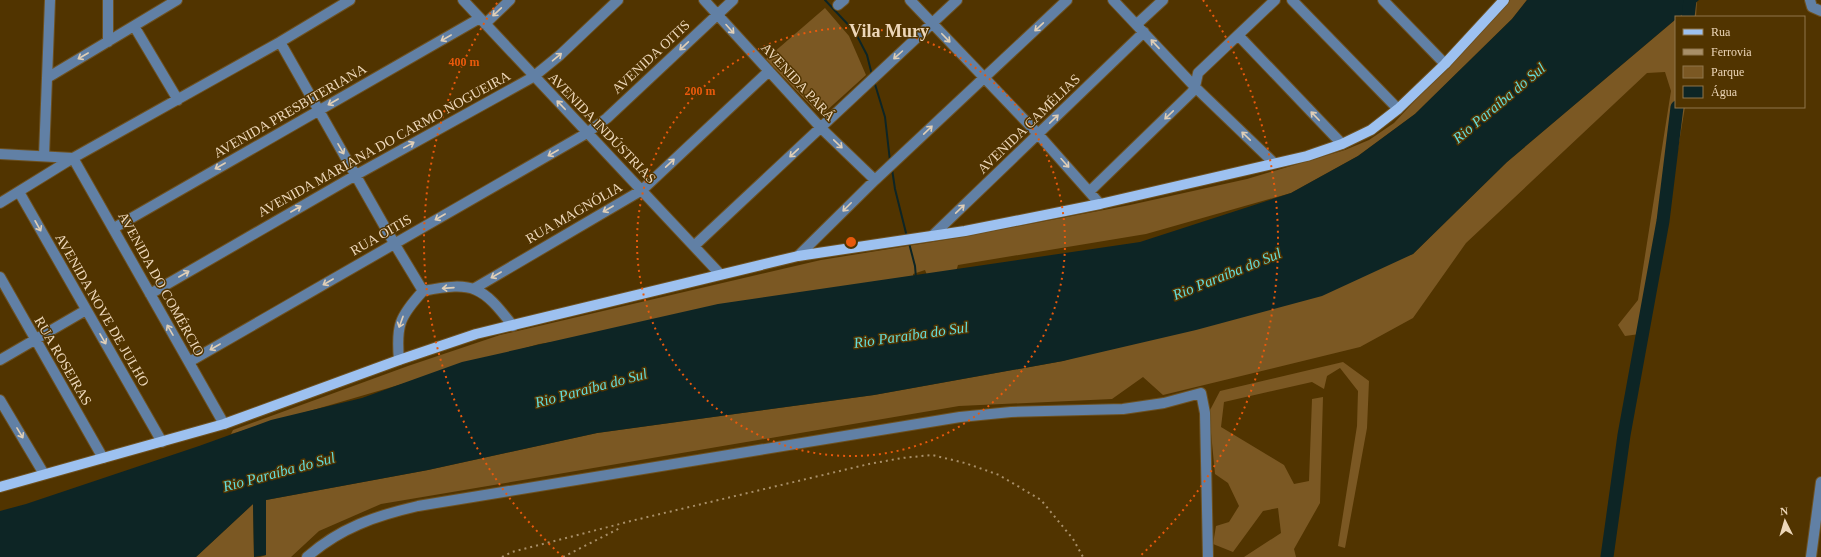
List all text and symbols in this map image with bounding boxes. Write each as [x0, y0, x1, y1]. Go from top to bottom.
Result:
one-way arrow [492, 7, 502, 17]
legend [1675, 16, 1805, 108]
street label: AVENIDA OITIS [609, 17, 693, 97]
district label: Vila Mury [849, 21, 929, 41]
one-way arrow [1034, 22, 1044, 31]
one-way arrow [725, 23, 734, 33]
text: Rua [1711, 25, 1731, 39]
one-way arrow [941, 33, 951, 43]
one-way arrow [440, 34, 452, 42]
street label: AVENIDA PARÁ [758, 39, 839, 125]
one-way arrow [1151, 39, 1160, 49]
one-way arrow [679, 41, 689, 50]
text: Ferrovia [1711, 45, 1752, 59]
one-way arrow [893, 50, 903, 59]
one-way arrow [78, 53, 90, 61]
one-way arrow [551, 53, 562, 62]
text: 400 m [449, 55, 480, 69]
water label: Rio Paraíba do Sul [1449, 60, 1548, 147]
street label: AVENIDA PRESBITERIANA [211, 61, 370, 161]
text: Parque [1711, 65, 1744, 79]
street label: AVENIDA MARIANA DO CARMO NOGUEIRA [255, 68, 513, 220]
street label: AVENIDA INDÚSTRIAS [545, 69, 659, 186]
street label: AVENIDA CAMÉLIAS [974, 71, 1083, 177]
text: 200 m [685, 84, 716, 98]
text: Água [1711, 85, 1738, 99]
one-way arrow [327, 99, 339, 107]
one-way arrow [556, 100, 565, 110]
one-way arrow [1164, 110, 1174, 120]
one-way arrow [1311, 111, 1320, 121]
one-way arrow [1049, 114, 1059, 124]
one-way arrow [923, 126, 933, 135]
one-way arrow [1241, 131, 1251, 141]
one-way arrow [833, 139, 843, 149]
one-way arrow [403, 141, 415, 149]
one-way arrow [337, 143, 345, 155]
one-way arrow [548, 149, 560, 157]
one-way arrow [789, 149, 799, 158]
one-way arrow [1060, 158, 1070, 168]
one-way arrow [665, 159, 675, 168]
one-way arrow [214, 163, 226, 171]
street label: RUA MAGNÓLIA [523, 178, 626, 247]
one-way arrow [842, 202, 852, 212]
one-way arrow [955, 204, 965, 214]
one-way arrow [290, 205, 302, 213]
one-way arrow [602, 206, 614, 214]
street label: AVENIDA DO COMÉRCIO [115, 209, 208, 359]
street label: RUA OITIS [348, 211, 414, 259]
one-way arrow [435, 213, 447, 221]
one-way arrow [35, 220, 43, 232]
street label: AVENIDA NOVE DE JULHO [52, 231, 152, 389]
centre of rings [844, 235, 858, 249]
water label: Rio Paraíba do Sul [1170, 245, 1284, 303]
one-way arrow [178, 270, 190, 278]
one-way arrow [490, 272, 502, 280]
one-way arrow [322, 278, 334, 286]
one-way arrow [442, 284, 455, 291]
street label: RUA ROSEIRAS [32, 314, 94, 408]
one-way arrow [397, 316, 404, 329]
water label: Rio Paraíba do Sul [852, 319, 969, 351]
one-way arrow [166, 324, 174, 336]
one-way arrow [99, 333, 107, 345]
one-way arrow [209, 343, 221, 351]
water label: Rio Paraíba do Sul [532, 365, 649, 411]
one-way arrow [16, 427, 24, 438]
water label: Rio Paraíba do Sul [220, 449, 337, 495]
north arrow [1765, 501, 1805, 541]
text: N [1780, 505, 1789, 517]

